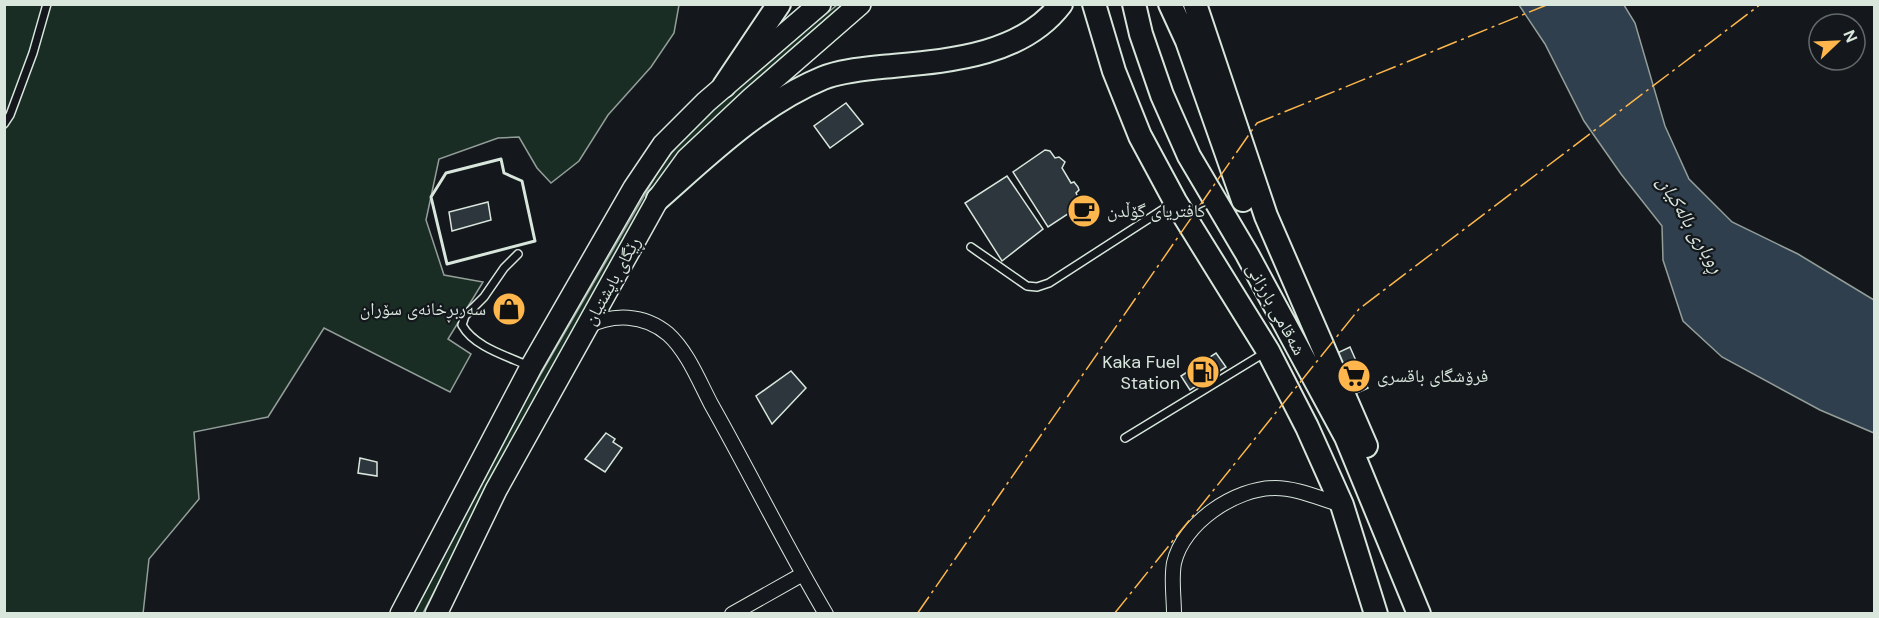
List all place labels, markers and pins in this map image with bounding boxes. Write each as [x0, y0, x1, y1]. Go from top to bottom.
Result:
cafe icon: کافتریای گۆڵدن [1066, 193, 1102, 229]
place label: کافتریای گۆڵدن [1107, 199, 1206, 223]
shop icon: سەربڕخانەی سۆران [491, 291, 527, 327]
place label: سەربڕخانەی سۆران [360, 297, 486, 323]
place label: Kaka Fuel Station [1102, 350, 1180, 395]
fuel station icon: Kaka Fuel Station [1185, 354, 1221, 390]
supermarket icon: فرۆشگای باقسری [1336, 358, 1372, 394]
place label: فرۆشگای باقسری [1377, 364, 1488, 388]

